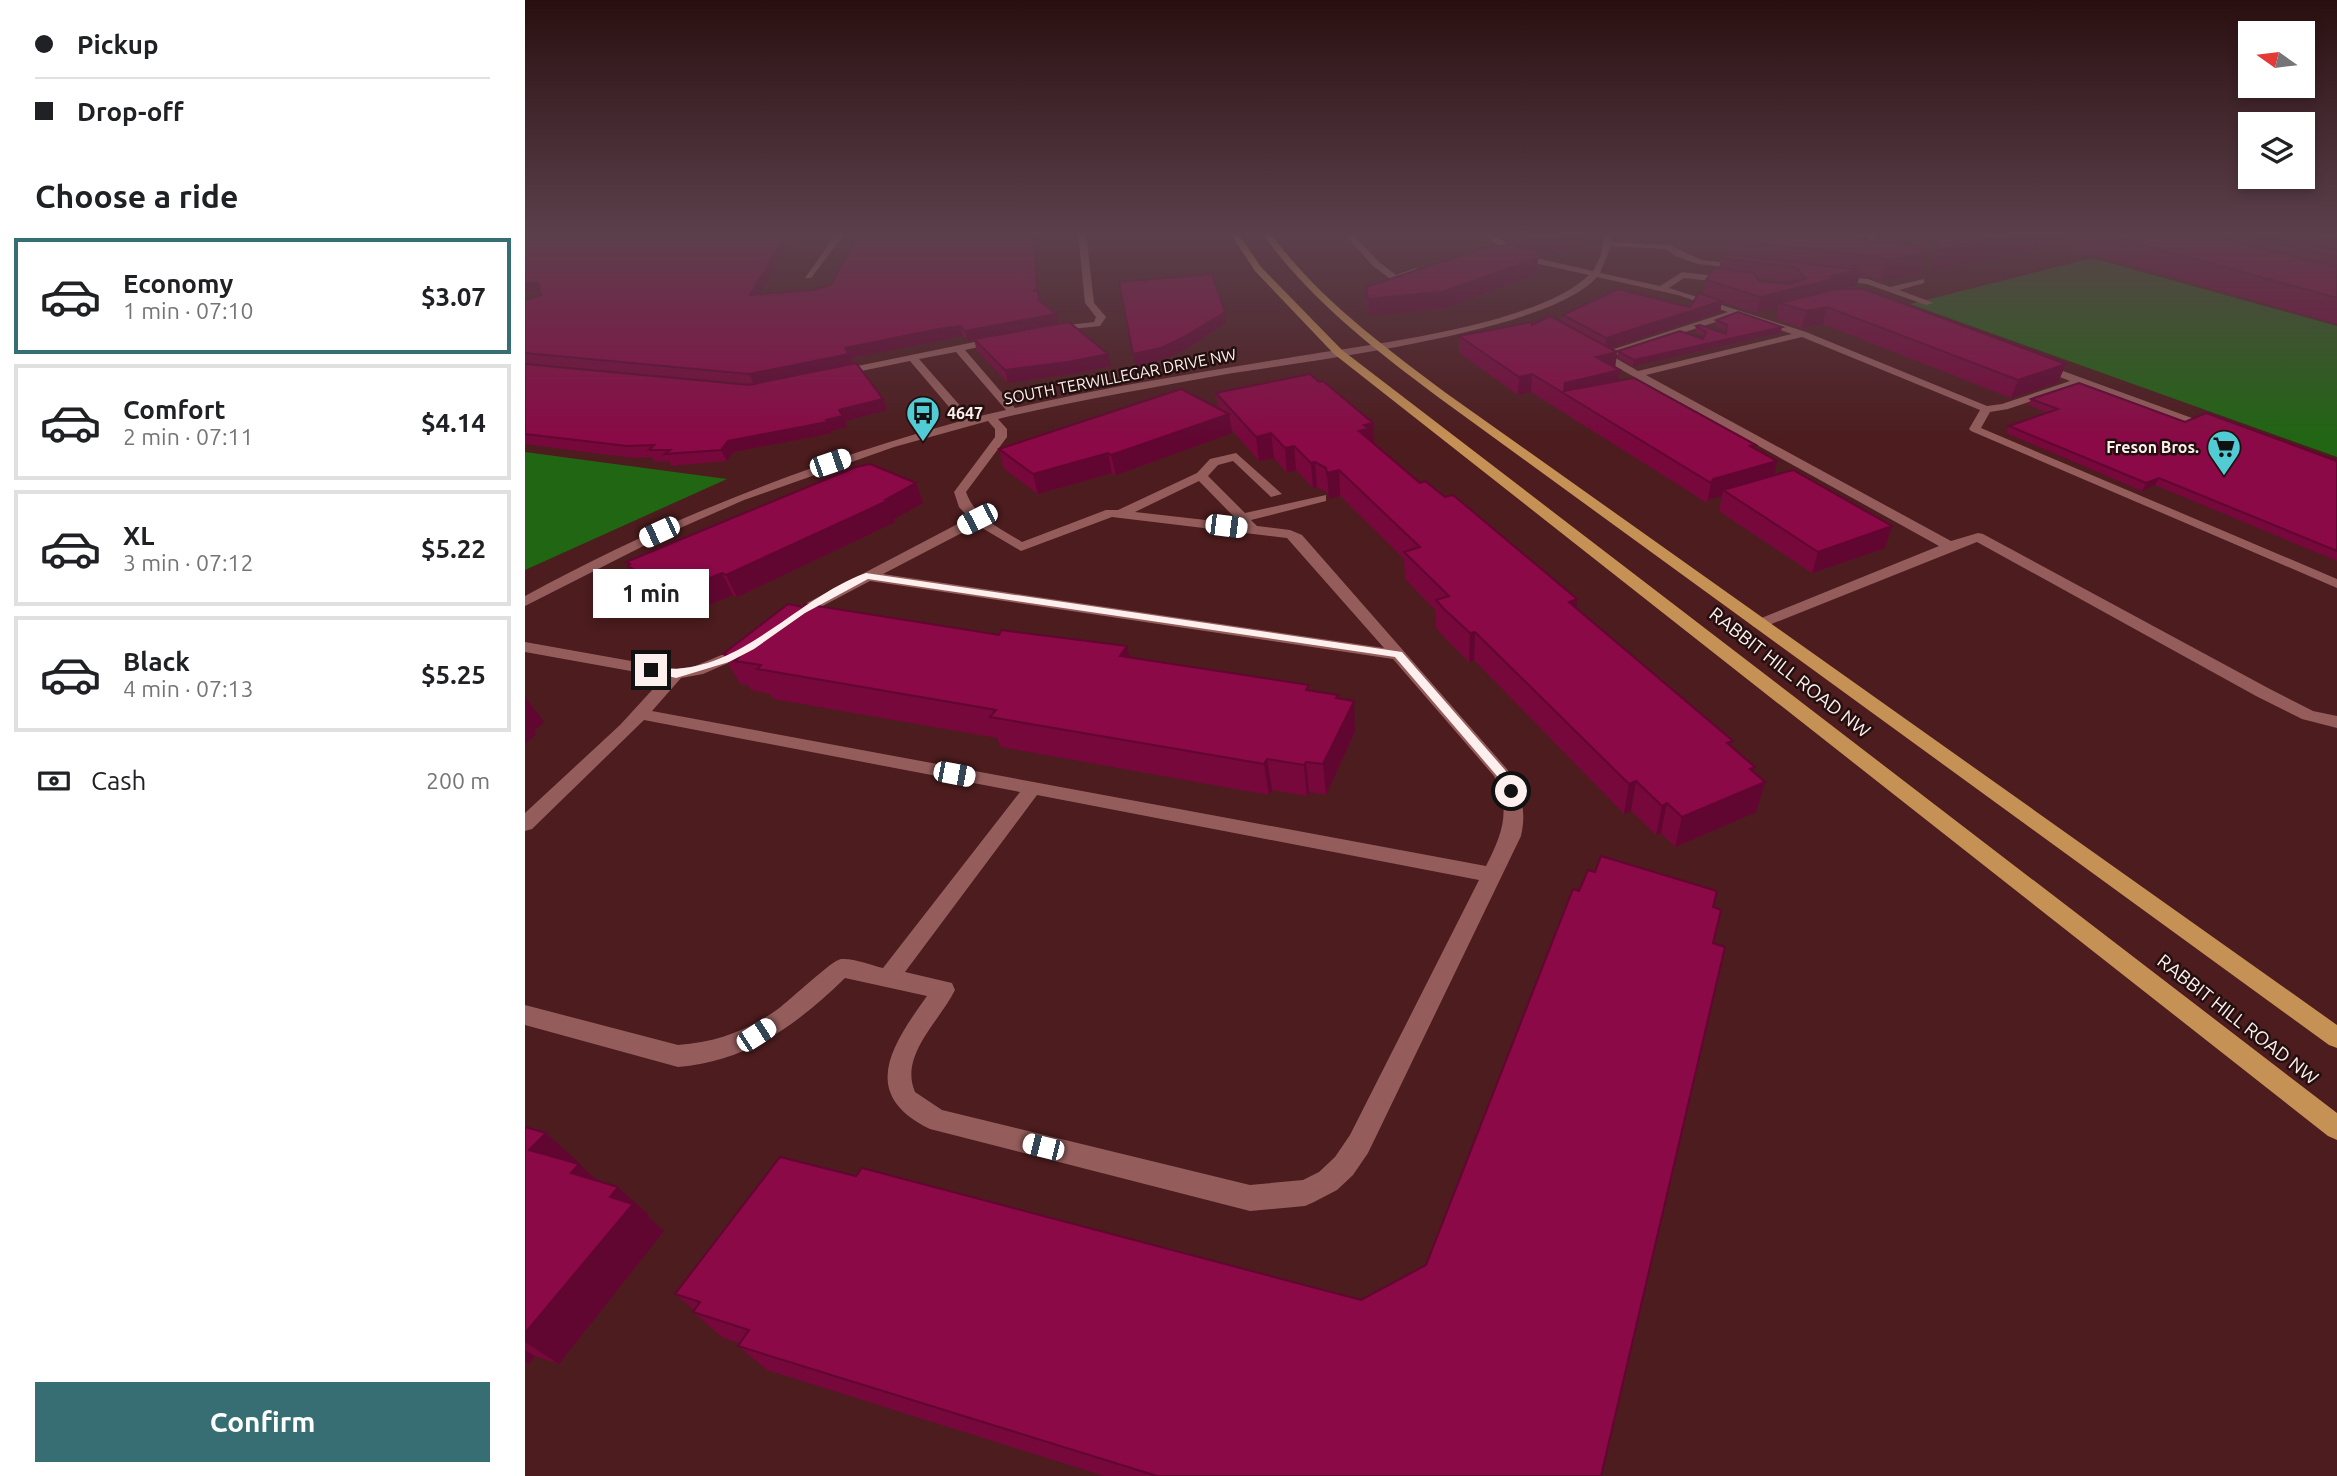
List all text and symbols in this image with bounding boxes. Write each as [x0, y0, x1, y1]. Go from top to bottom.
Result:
north arrow [2238, 21, 2315, 98]
map controls [2238, 21, 2315, 189]
text: Pickup [77, 30, 159, 59]
text: Drop-off [77, 97, 184, 126]
button: layers [2238, 112, 2315, 189]
text: Choose a ride [35, 178, 238, 214]
icon: car [39, 265, 102, 328]
text: Economy [123, 269, 233, 298]
text: $3.07 [421, 282, 486, 311]
text: 1 min · 07:10 [123, 298, 254, 323]
street label: SOUTH TERWILLEGAR DRIVE NW [1002, 345, 1238, 407]
icon: car [39, 391, 102, 454]
bus stop icon: 4647 [904, 394, 942, 443]
text: Comfort [123, 395, 226, 424]
place label: 4647 [947, 404, 983, 422]
text: $4.14 [421, 408, 486, 437]
text: 2 min · 07:11 [123, 424, 254, 449]
supermarket icon: Freson Bros. [2205, 428, 2243, 477]
place label: Freson Bros. [2106, 438, 2199, 456]
car [807, 446, 854, 480]
car [954, 500, 1001, 538]
car [1204, 513, 1249, 539]
car [636, 514, 683, 550]
icon: car [39, 517, 102, 580]
text: XL [123, 521, 154, 550]
text: $5.22 [421, 534, 486, 563]
text: 3 min · 07:12 [123, 550, 254, 575]
callout: 1 min [593, 568, 709, 618]
text: 1 min [622, 581, 680, 606]
street label: RABBIT HILL ROAD NW [1705, 602, 1875, 742]
icon: car [39, 643, 102, 706]
text: Black [123, 647, 190, 676]
route end [635, 654, 667, 686]
text: $5.25 [421, 660, 486, 689]
text: 4 min · 07:13 [123, 676, 254, 701]
car [932, 760, 977, 788]
icon: cash [35, 762, 73, 800]
text: Cash [91, 766, 146, 795]
text: 200 m [426, 768, 490, 793]
route start [1495, 775, 1527, 807]
street label: RABBIT HILL ROAD NW [2153, 949, 2323, 1089]
car [733, 1015, 780, 1055]
car [1021, 1132, 1066, 1162]
button: Confirm [35, 1382, 490, 1462]

